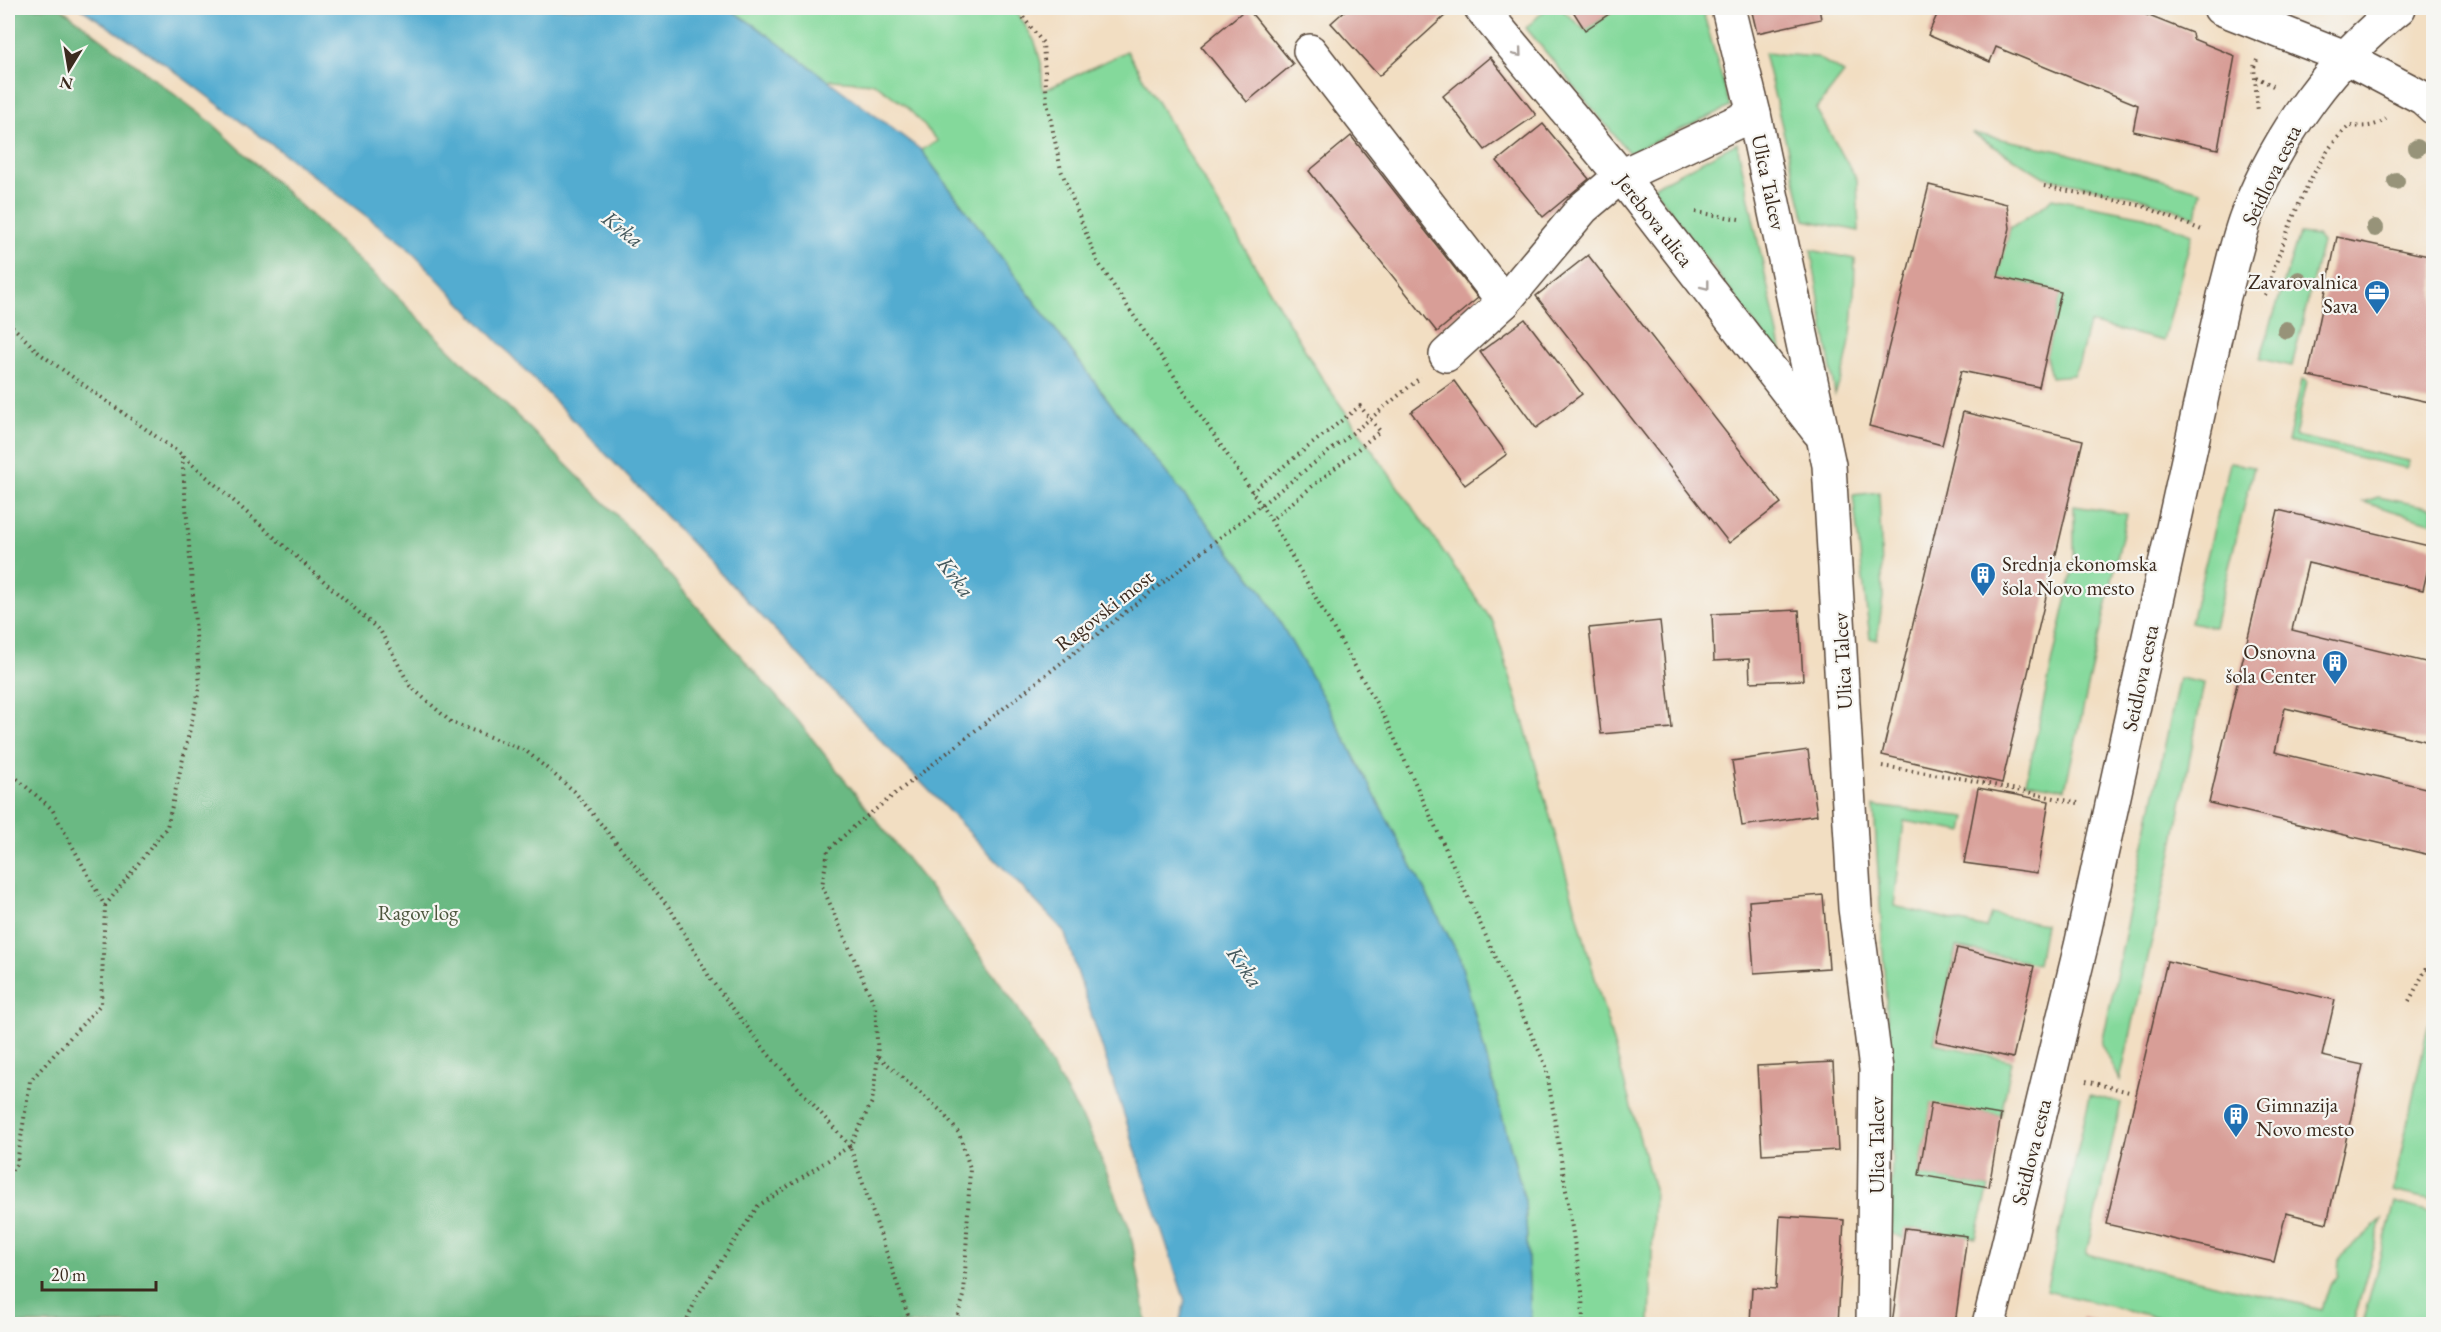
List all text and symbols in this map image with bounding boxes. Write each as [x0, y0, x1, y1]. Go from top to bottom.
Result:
north arrow [39, 39, 99, 99]
one-way arrow [1511, 46, 1522, 57]
text: N [58, 72, 75, 95]
street label: Seidlova cesta [2235, 120, 2307, 230]
street label: Ulica Talcev [1746, 132, 1792, 233]
street label: Jerebova ulica [1609, 166, 1700, 272]
water label: Krka [596, 203, 649, 254]
place label: Zavarovalnica Sava [2248, 268, 2359, 319]
office icon: Zavarovalnica Sava [2362, 278, 2392, 316]
one-way arrow [1699, 280, 1710, 291]
water label: Krka [930, 550, 981, 604]
place label: Srednja ekonomska šola Novo mesto [2002, 550, 2158, 601]
building icon: Srednja ekonomska šola Novo mesto [1968, 560, 1998, 598]
street label: Ragovski most [1049, 563, 1159, 657]
street label: Ulica Talcev [1826, 611, 1858, 710]
street label: Seidlova cesta [2116, 622, 2165, 734]
place label: Osnovna šola Center [2226, 638, 2317, 689]
building icon: Osnovna šola Center [2320, 648, 2350, 686]
park label: Ragov log [378, 899, 459, 926]
water label: Krka [1220, 940, 1270, 994]
place label: Gimnazija Novo mesto [2256, 1091, 2354, 1142]
street label: Ulica Talcev [1863, 1096, 1890, 1194]
street label: Seidlova cesta [2005, 1096, 2057, 1208]
building icon: Gimnazija Novo mesto [2221, 1101, 2251, 1139]
scale bar [42, 1254, 156, 1292]
text: 20 m [51, 1263, 86, 1286]

